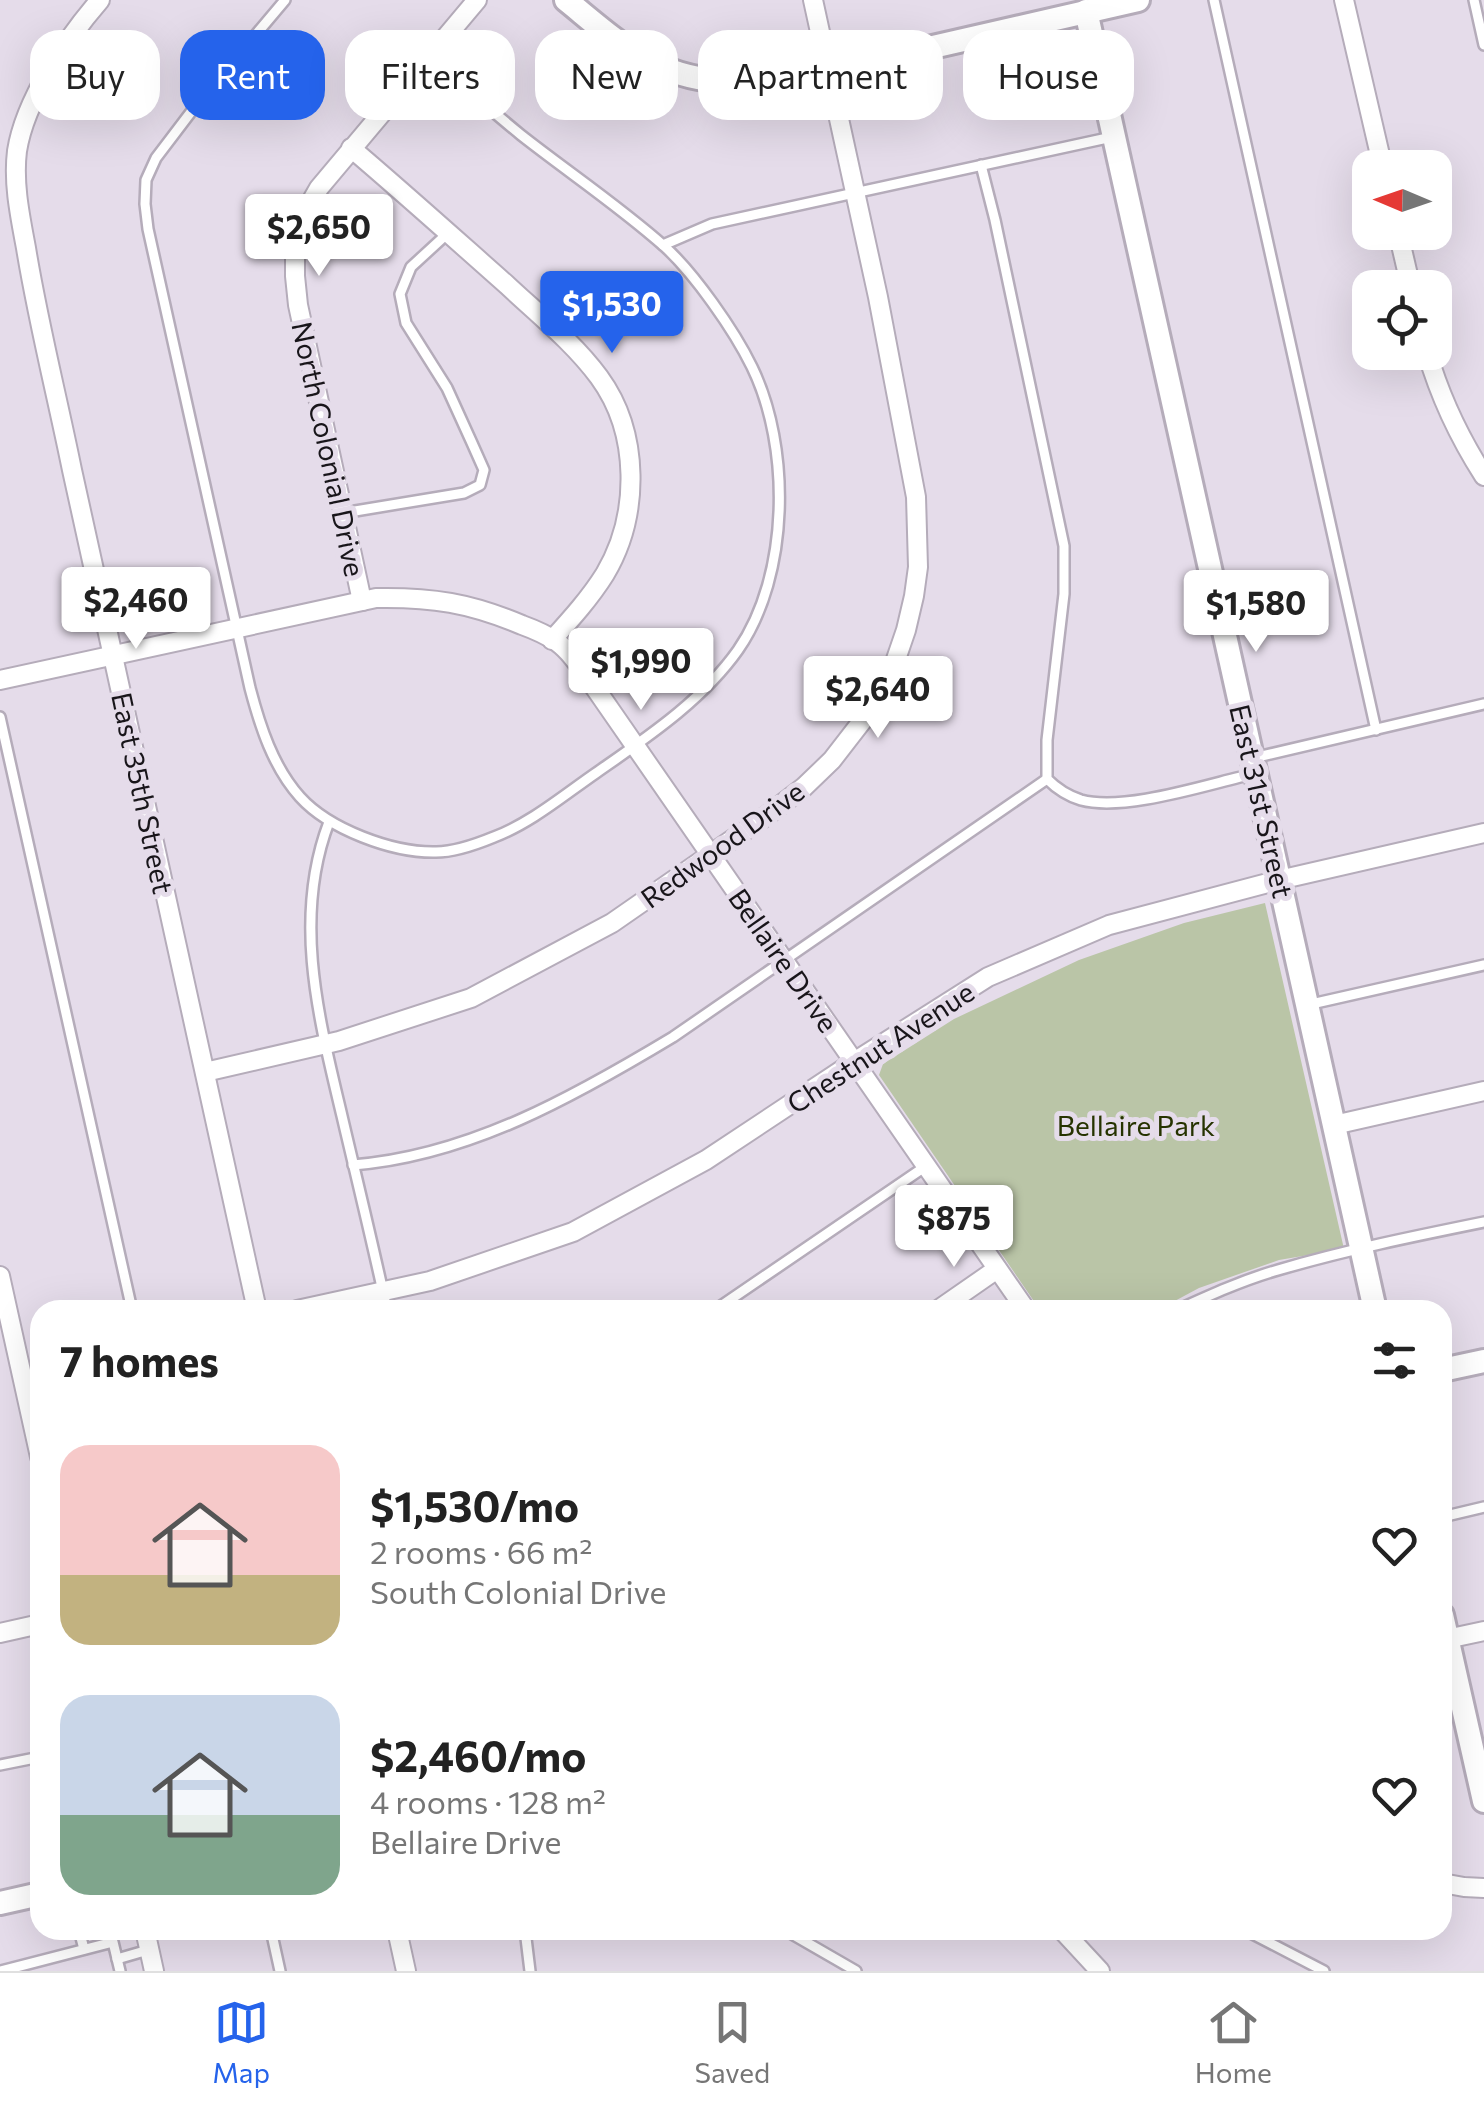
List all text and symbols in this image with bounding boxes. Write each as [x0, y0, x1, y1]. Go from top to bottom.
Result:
chip: Buy [30, 30, 160, 120]
chip: Rent [180, 30, 325, 120]
chip: Filters [345, 30, 515, 120]
chip: New [535, 30, 678, 120]
chip: Apartment [698, 30, 943, 120]
chip: House [963, 30, 1134, 120]
north arrow [1352, 150, 1452, 250]
map controls [1352, 150, 1452, 370]
pin: $2,650 [238, 194, 400, 279]
text: $2,650 [267, 206, 371, 246]
button: locate [1352, 270, 1452, 370]
pin: $1,530 [531, 271, 693, 356]
text: $1,530 [562, 283, 662, 323]
street label: North Colonial Drive [285, 318, 373, 580]
pin: $2,460 [55, 567, 217, 652]
pin: $1,580 [1175, 570, 1337, 655]
text: $2,460 [84, 579, 189, 619]
text: $1,580 [1206, 582, 1306, 622]
pin: $1,990 [560, 628, 722, 713]
text: $1,990 [590, 640, 692, 680]
pin: $2,640 [797, 656, 959, 741]
text: $2,640 [826, 668, 930, 708]
street label: East 35th Street [105, 689, 181, 897]
street label: East 31st Street [1223, 701, 1301, 901]
street label: Redwood Drive [634, 773, 810, 915]
street label: Bellaire Drive [722, 882, 846, 1038]
street label: Chestnut Avenue [780, 974, 980, 1120]
park label: Bellaire Park [1057, 1108, 1215, 1142]
pin: $875 [895, 1185, 1013, 1270]
text: $875 [917, 1197, 991, 1237]
icon: filters [1367, 1333, 1422, 1388]
text: 7 homes [60, 1334, 219, 1386]
text: $1,530/mo [370, 1479, 579, 1531]
icon: home [140, 1485, 260, 1605]
icon: heart [1367, 1518, 1422, 1573]
text: 2 rooms · 66 m² [370, 1531, 592, 1571]
text: South Colonial Drive [370, 1571, 667, 1611]
text: $2,460/mo [370, 1729, 586, 1781]
icon: home [140, 1735, 260, 1855]
icon: heart [1367, 1768, 1422, 1823]
text: 4 rooms · 128 m² [370, 1781, 606, 1821]
text: Bellaire Drive [370, 1821, 561, 1861]
tab: Map [212, 1995, 270, 2089]
tab: Saved [695, 1995, 770, 2089]
tab: Home [1195, 1995, 1272, 2089]

